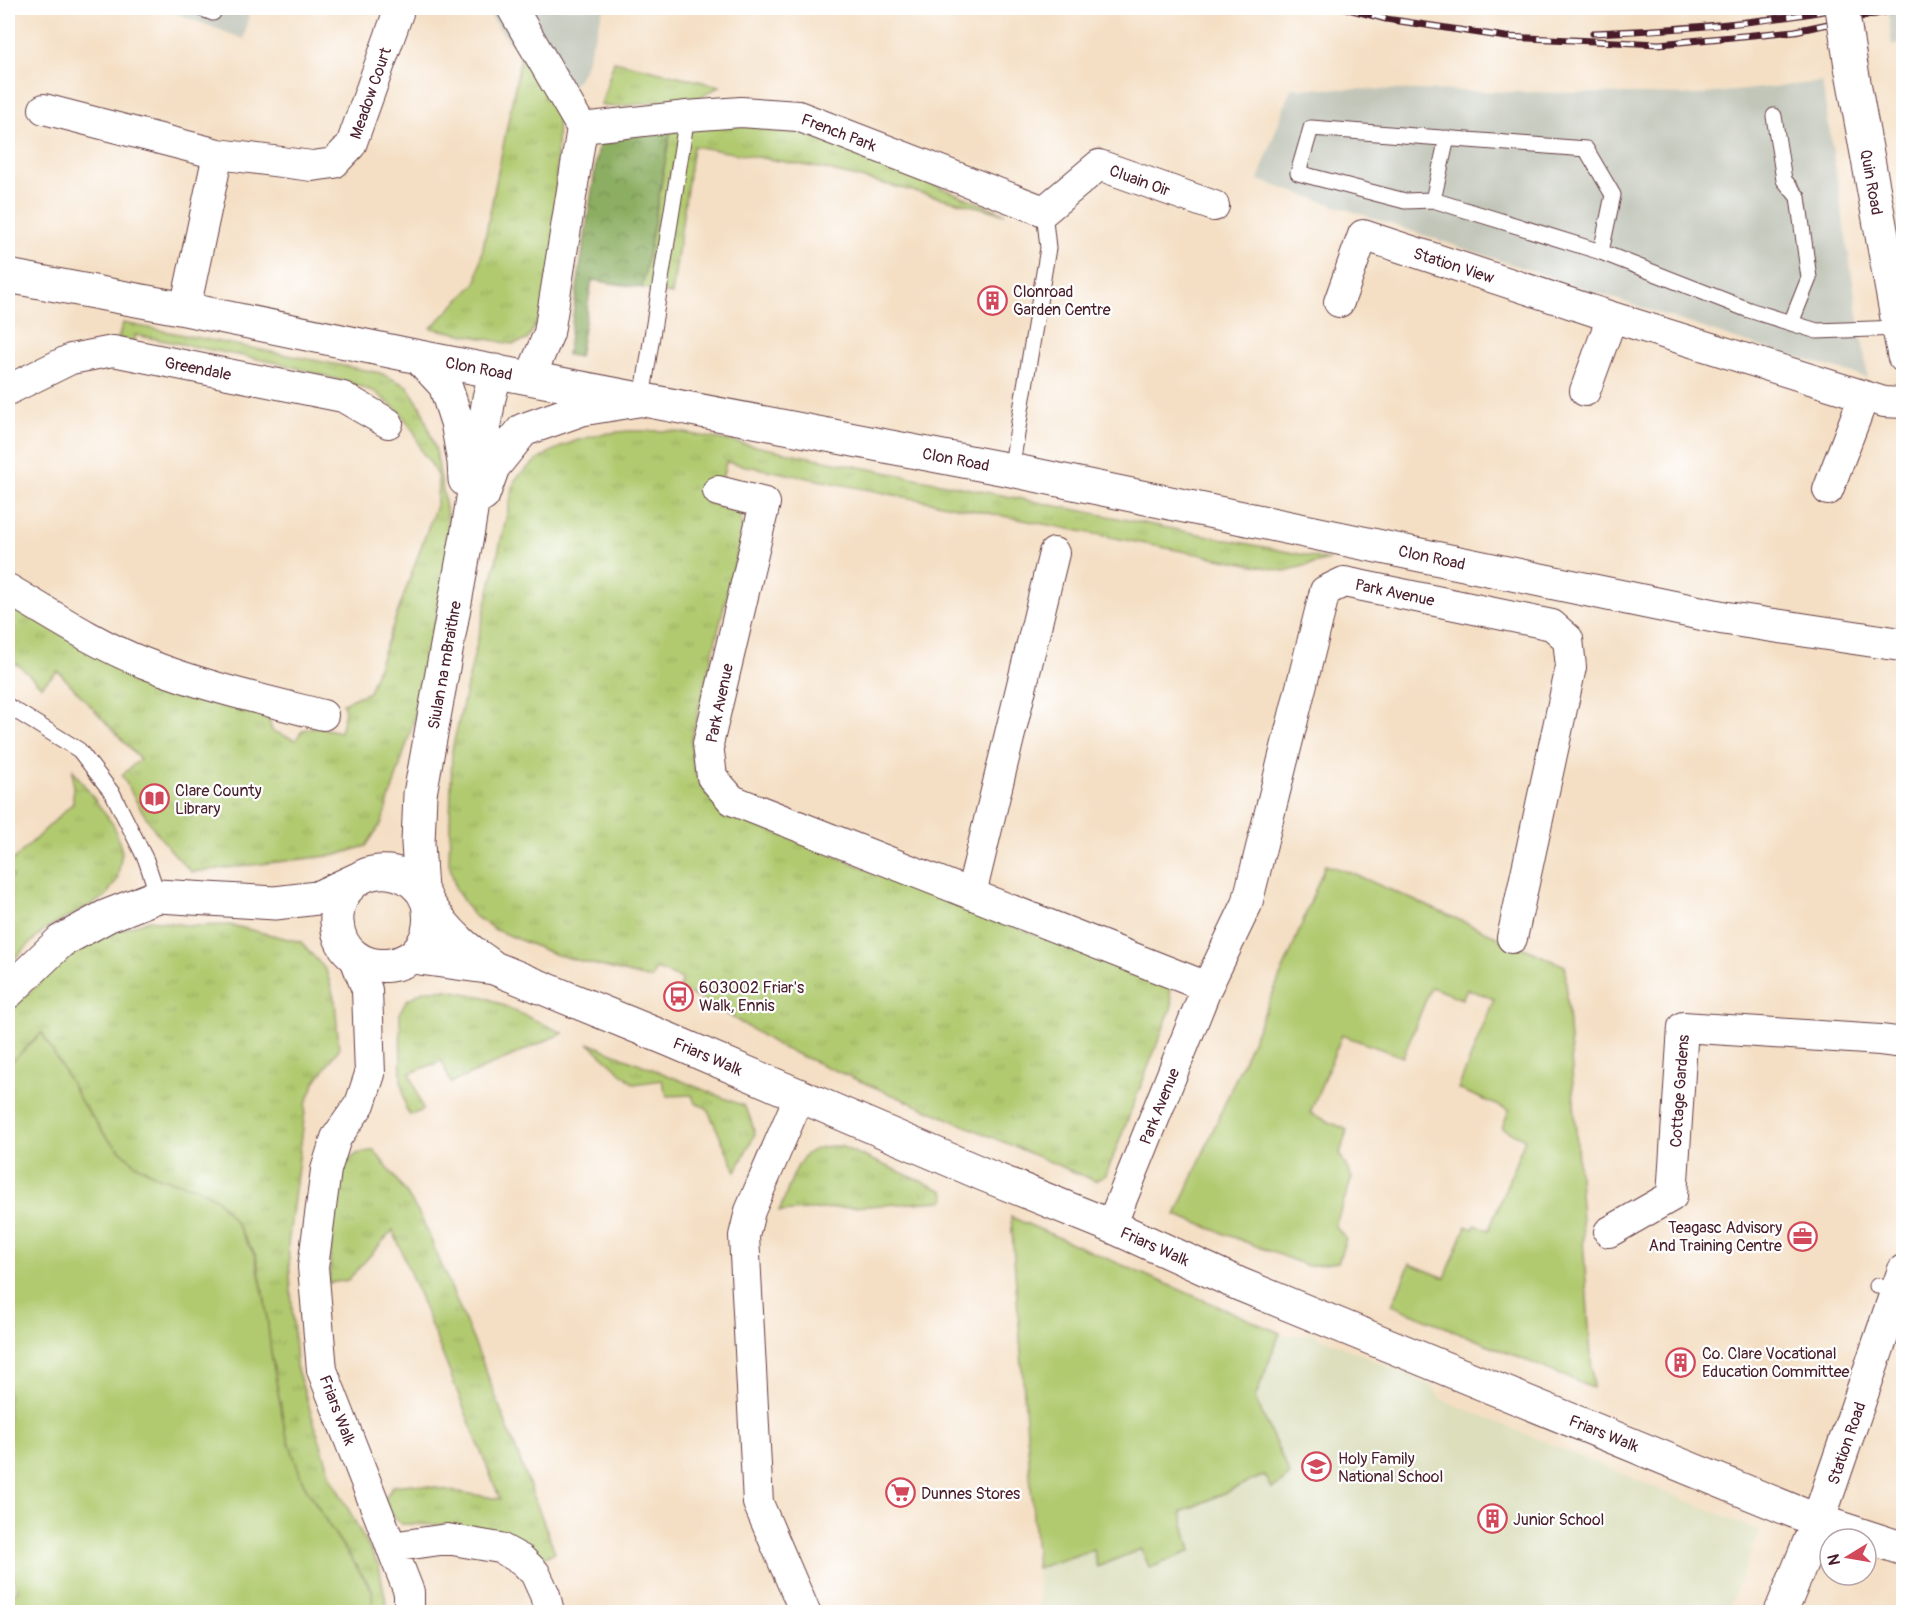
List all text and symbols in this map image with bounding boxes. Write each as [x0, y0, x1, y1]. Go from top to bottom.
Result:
street label: Meadow Court [346, 44, 396, 142]
street label: French Park [798, 109, 879, 156]
street label: Quin Road [1855, 148, 1887, 217]
street label: Cluain Oir [1107, 161, 1173, 201]
street label: Station View [1411, 243, 1497, 289]
place label: Clonroad Garden Centre [1013, 282, 1111, 320]
building icon: Clonroad Garden Centre [976, 284, 1008, 316]
street label: Greendale [163, 353, 233, 385]
street label: Clon Road [444, 353, 514, 385]
street label: Clon Road [921, 444, 991, 476]
street label: Clon Road [1397, 541, 1467, 575]
street label: Park Avenue [1353, 575, 1436, 611]
street label: Siulan na mBraithre [424, 599, 466, 731]
street label: Park Avenue [702, 662, 738, 745]
place label: Clare County Library [175, 781, 262, 819]
library icon: Clare County Library [138, 783, 170, 815]
place label: 603002 Friar's Walk, Ennis [699, 978, 804, 1016]
bus stop icon: 603002 Friar's Walk, Ennis [662, 980, 694, 1012]
street label: Friars Walk [670, 1033, 746, 1081]
street label: Cottage Gardens [1666, 1034, 1694, 1148]
street label: Park Avenue [1136, 1065, 1184, 1148]
place label: Teagasc Advisory And Training Centre [1649, 1218, 1782, 1256]
office icon: Teagasc Advisory And Training Centre [1787, 1220, 1819, 1252]
street label: Friars Walk [1117, 1223, 1193, 1271]
place label: Co. Clare Vocational Education Committee [1702, 1344, 1850, 1382]
building icon: Co. Clare Vocational Education Committee [1665, 1346, 1697, 1378]
street label: Friars Walk [315, 1372, 360, 1449]
street label: Station Road [1823, 1399, 1870, 1487]
street label: Friars Walk [1566, 1411, 1642, 1457]
place label: Holy Family National School [1338, 1449, 1443, 1487]
school or university icon: Holy Family National School [1301, 1451, 1333, 1483]
supermarket icon: Dunnes Stores [884, 1477, 916, 1509]
place label: Dunnes Stores [921, 1484, 1020, 1504]
building icon: Junior School [1476, 1503, 1508, 1535]
place label: Junior School [1513, 1510, 1604, 1530]
north arrow [1818, 1527, 1878, 1587]
text: N [1823, 1552, 1845, 1567]

